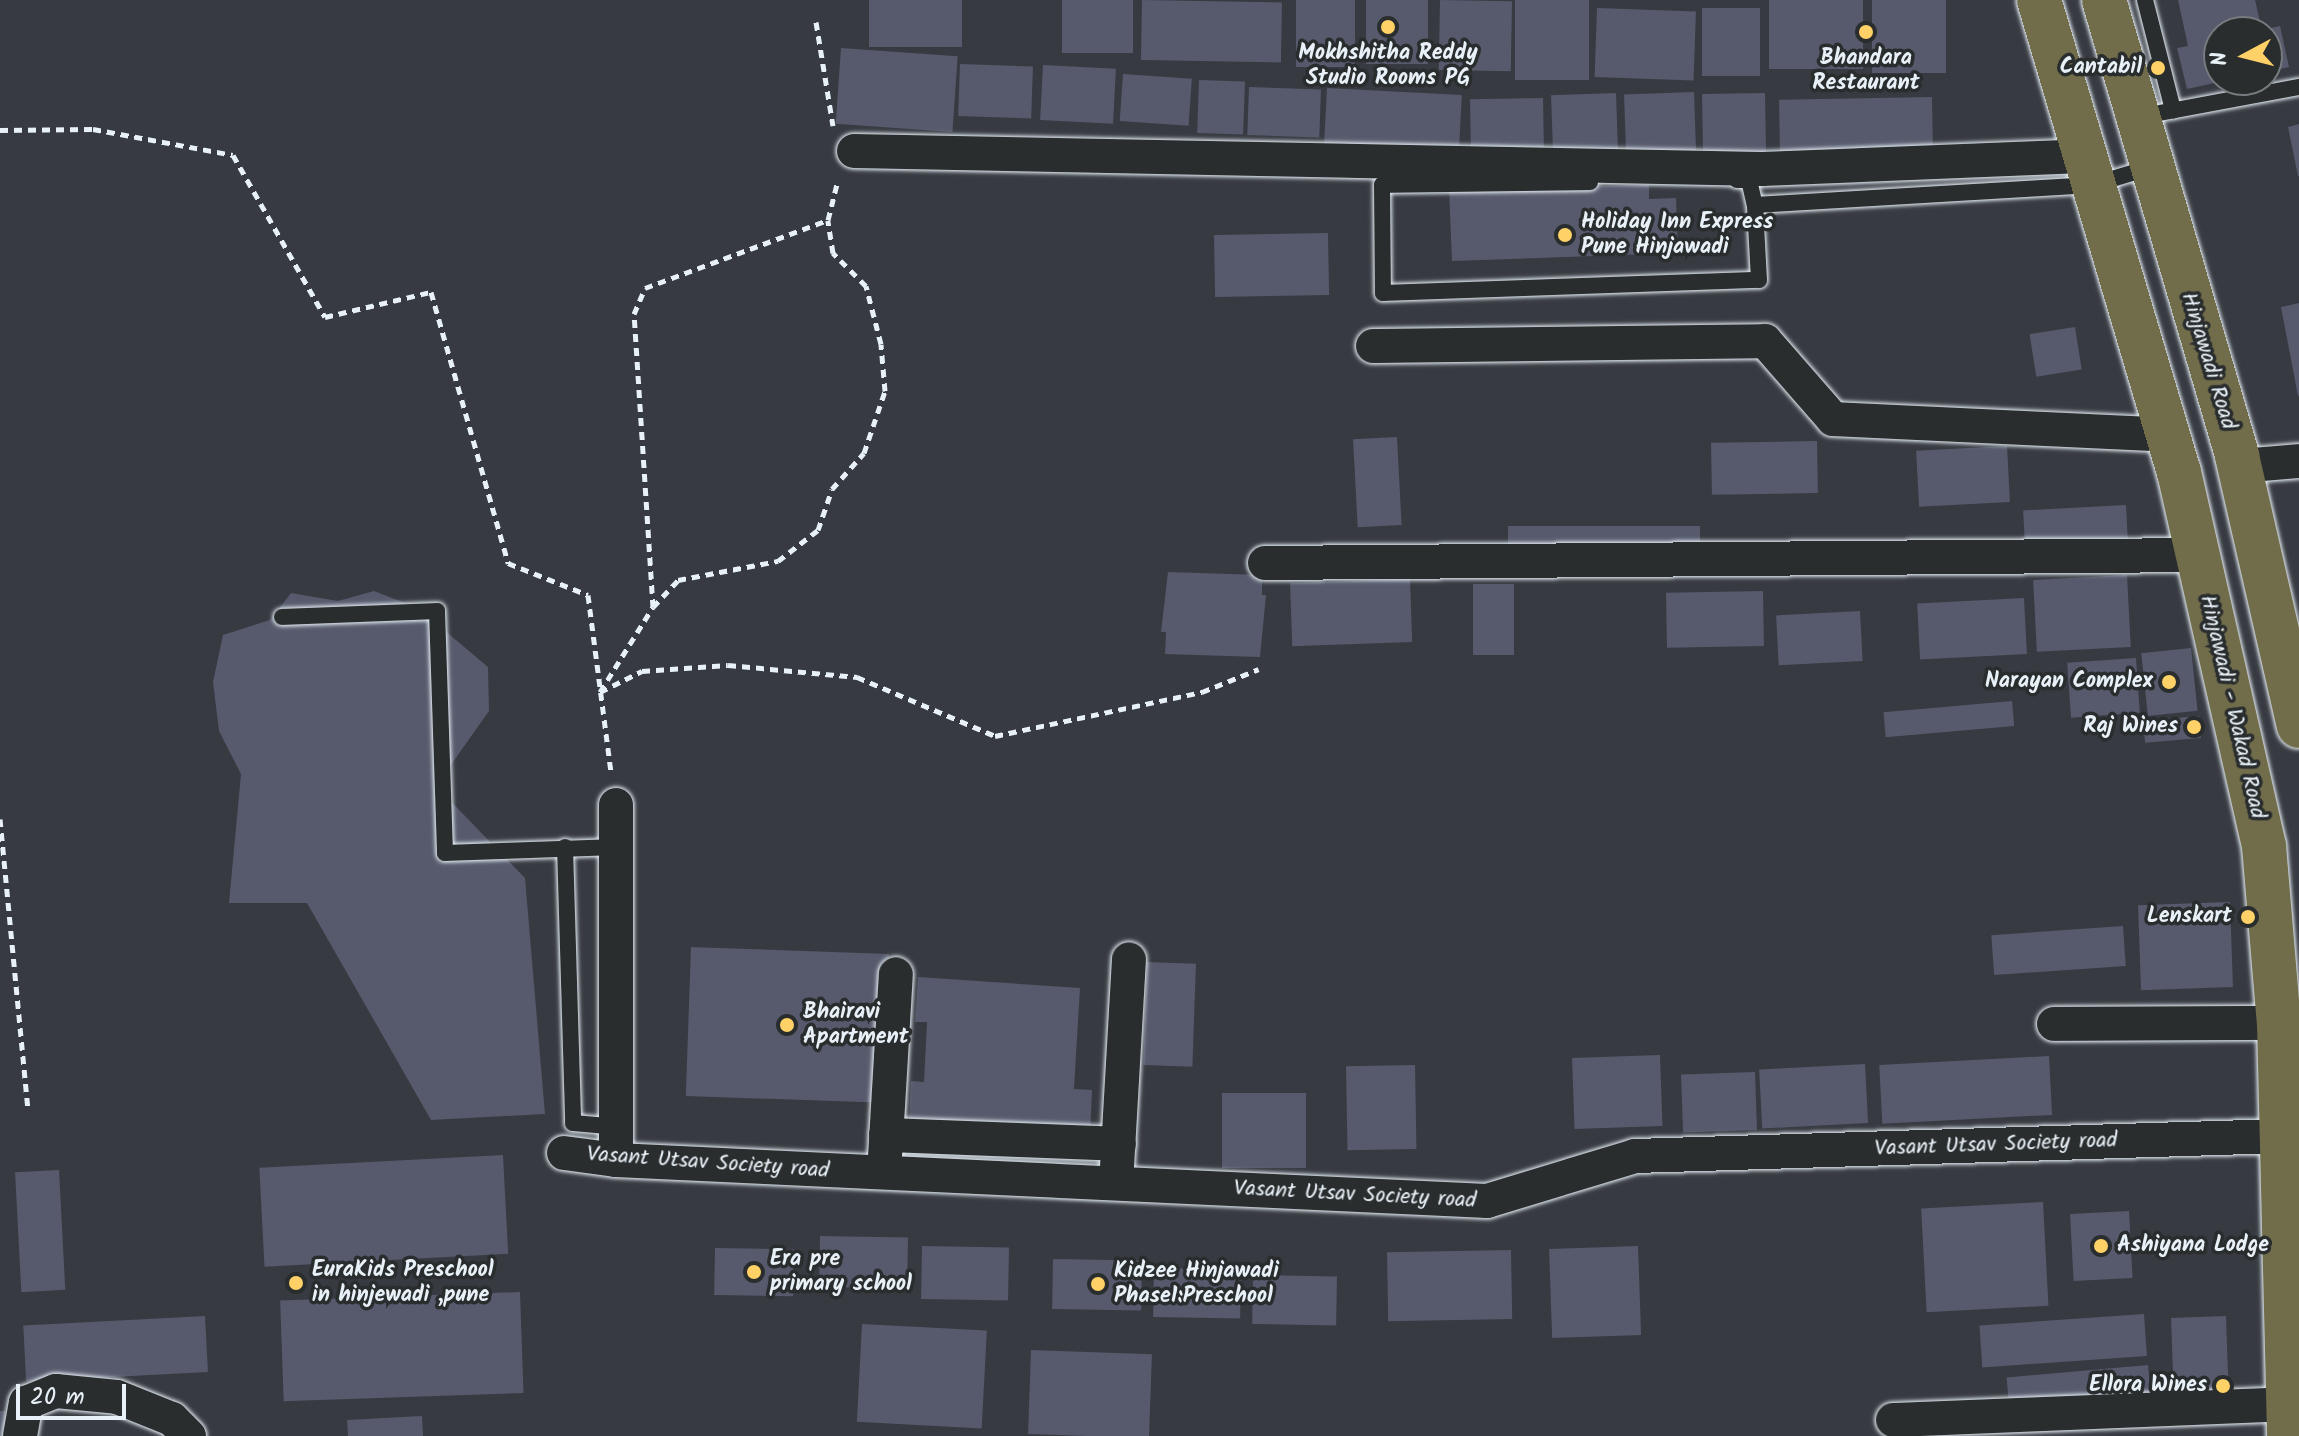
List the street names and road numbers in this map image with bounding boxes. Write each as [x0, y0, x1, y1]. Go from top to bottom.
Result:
street label: Hinjawadi Road [2175, 289, 2241, 433]
street label: Hinjawadi - Wakad Road [2193, 593, 2271, 821]
street label: Vasant Utsav Society road [1874, 1128, 2118, 1162]
street label: Vasant Utsav Society road [586, 1141, 830, 1185]
street label: Vasant Utsav Society road [1233, 1175, 1477, 1215]

